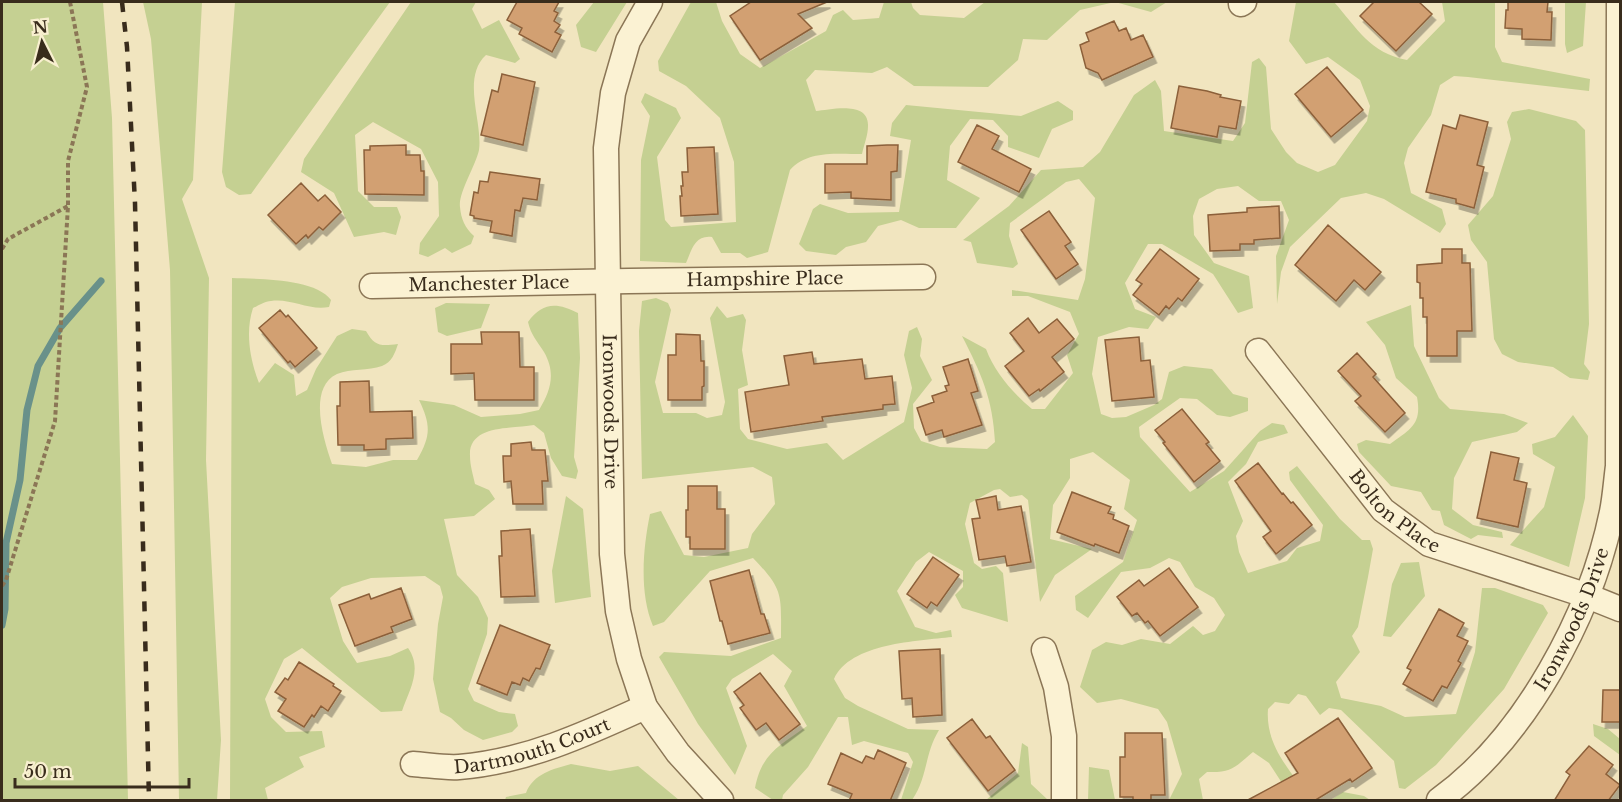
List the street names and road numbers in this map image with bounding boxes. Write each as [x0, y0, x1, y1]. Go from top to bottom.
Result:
street label: Hampshire Place [686, 267, 844, 291]
street label: Manchester Place [408, 271, 570, 296]
street label: Ironwoods Drive [598, 334, 622, 489]
street label: Bolton Place [1345, 465, 1442, 558]
street label: Ironwoods Drive [1530, 545, 1614, 695]
street label: Dartmouth Court [453, 713, 614, 778]

